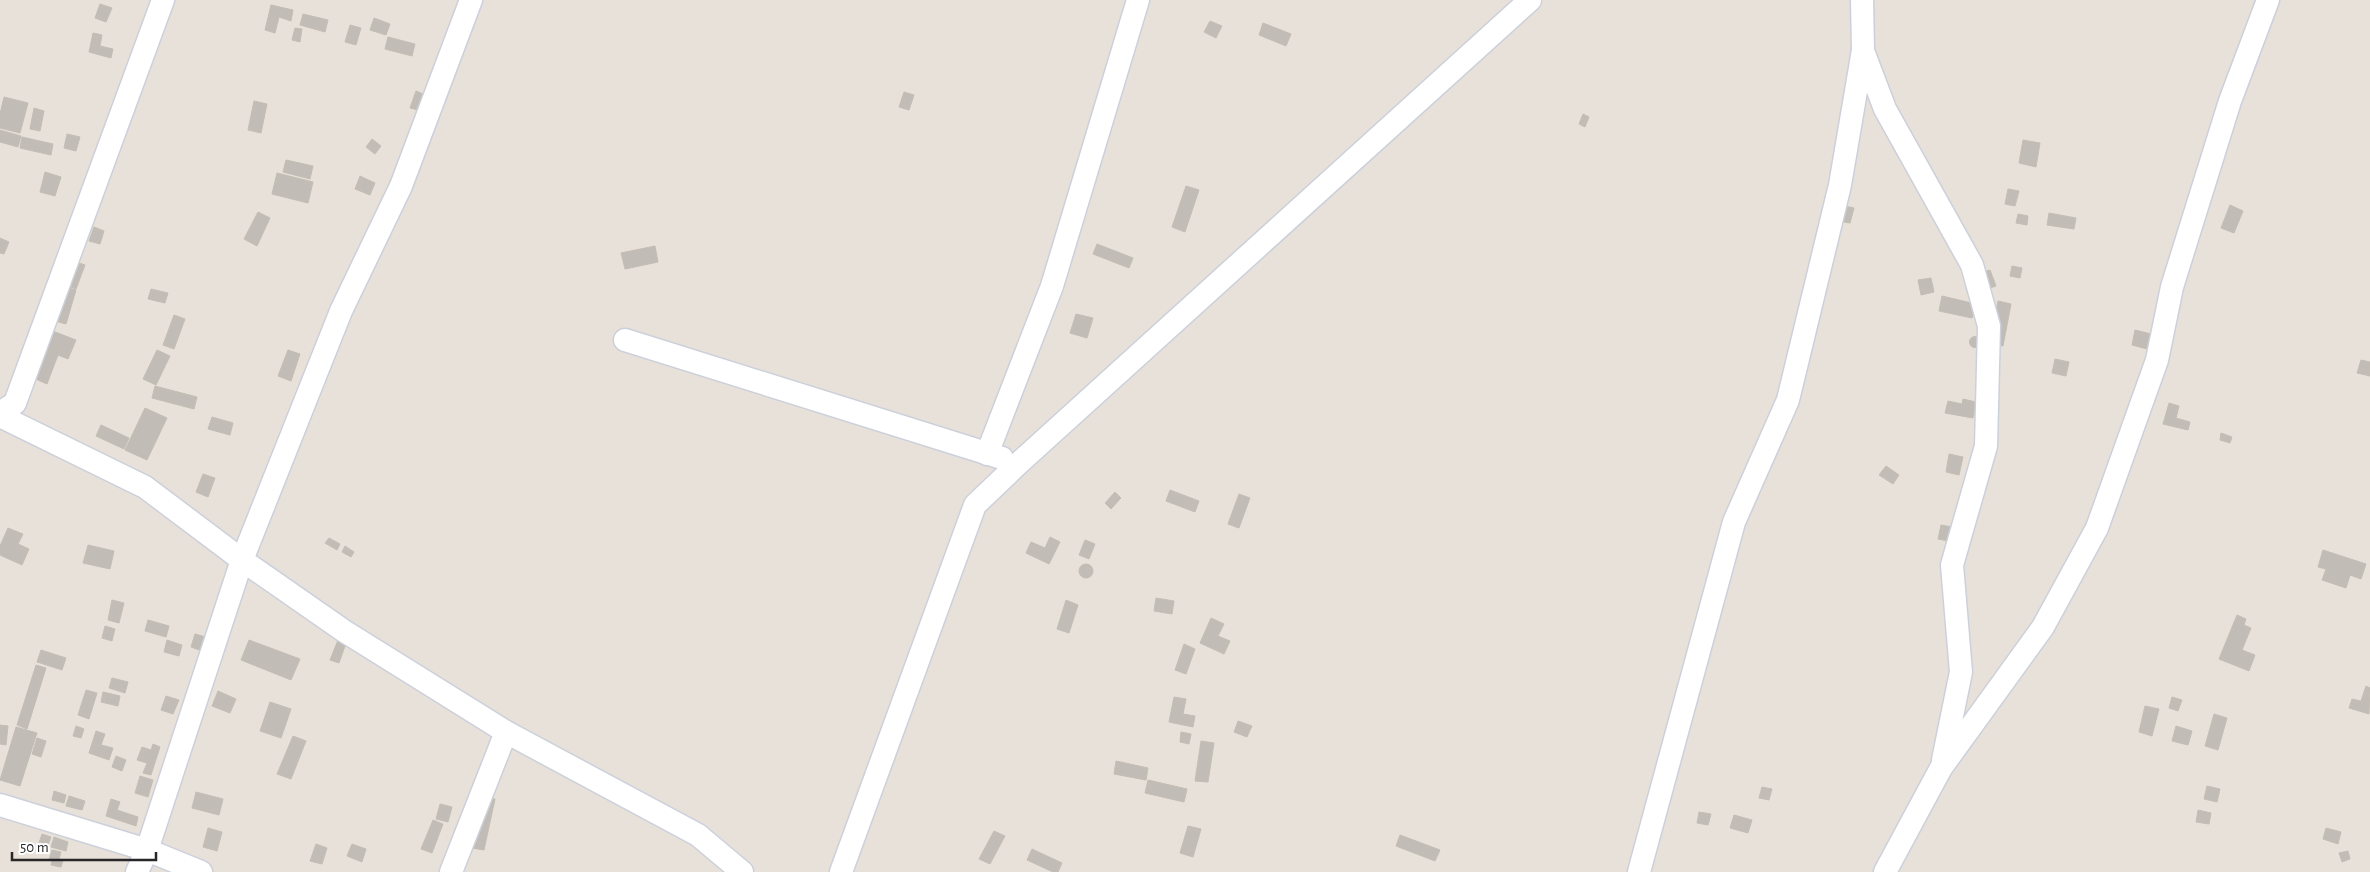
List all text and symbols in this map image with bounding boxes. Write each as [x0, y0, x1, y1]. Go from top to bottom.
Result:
scale bar [12, 830, 156, 862]
text: 50 m [20, 840, 49, 855]

